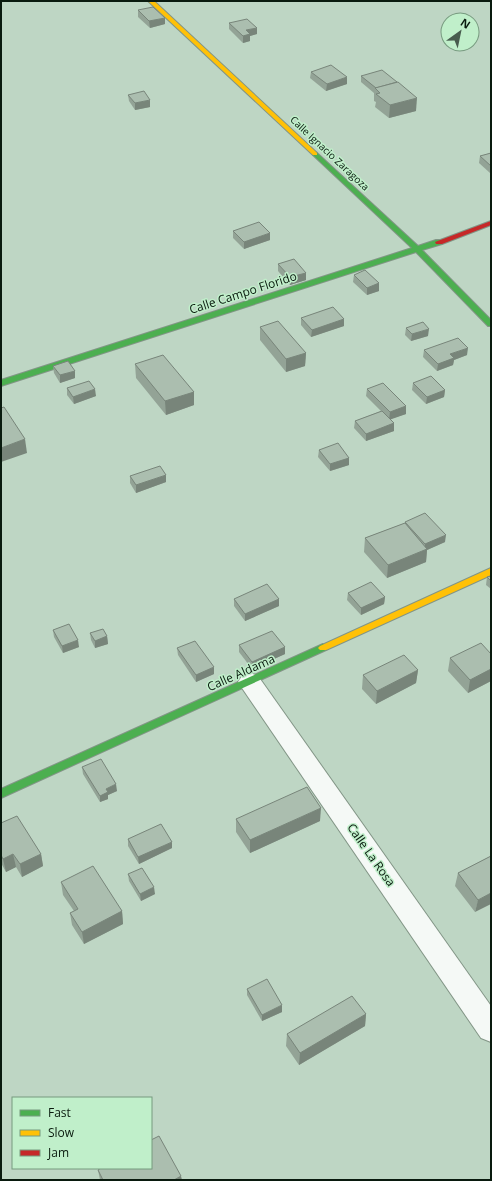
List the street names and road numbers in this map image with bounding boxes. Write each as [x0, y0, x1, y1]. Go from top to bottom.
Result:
street label: Calle Ignacio Zaragoza [287, 113, 373, 193]
street label: Calle Campo Florido [187, 267, 299, 318]
street label: Calle Aldama [204, 650, 277, 695]
street label: Calle La Rosa [343, 820, 399, 890]

